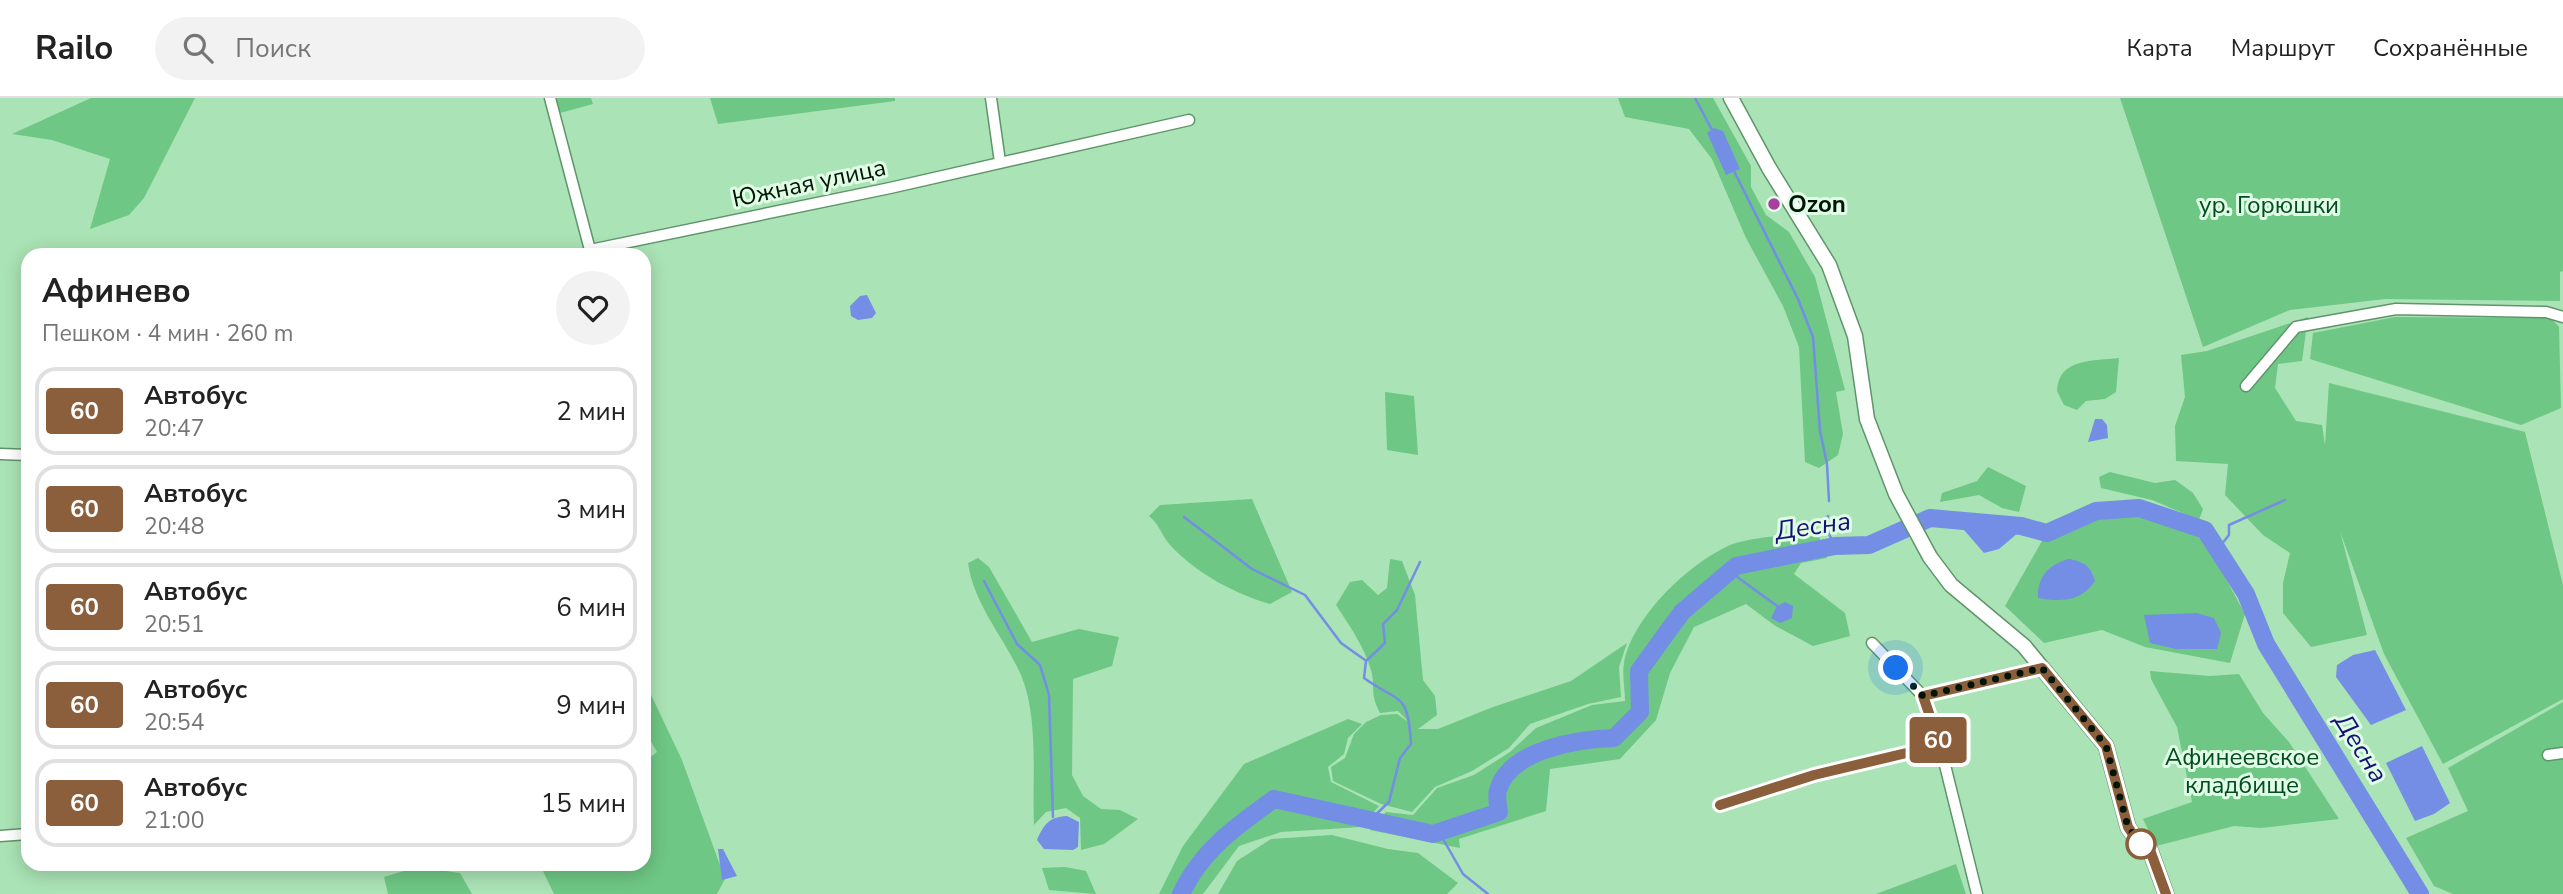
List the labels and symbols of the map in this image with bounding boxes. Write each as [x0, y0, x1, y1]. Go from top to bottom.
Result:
street label: Южная улица [729, 151, 889, 215]
place label: Ozon [1788, 188, 1846, 220]
park label: ур. Горюшки [2199, 189, 2339, 221]
marker: Ozon [1766, 196, 1782, 212]
water label: Десна [1771, 503, 1853, 549]
your location [1878, 650, 1913, 685]
water label: Десна [2325, 705, 2396, 789]
line badge: 60 [1906, 717, 1969, 763]
park label: Афинеевское кладбище [2165, 741, 2319, 801]
unlabelled marker [2126, 829, 2156, 859]

